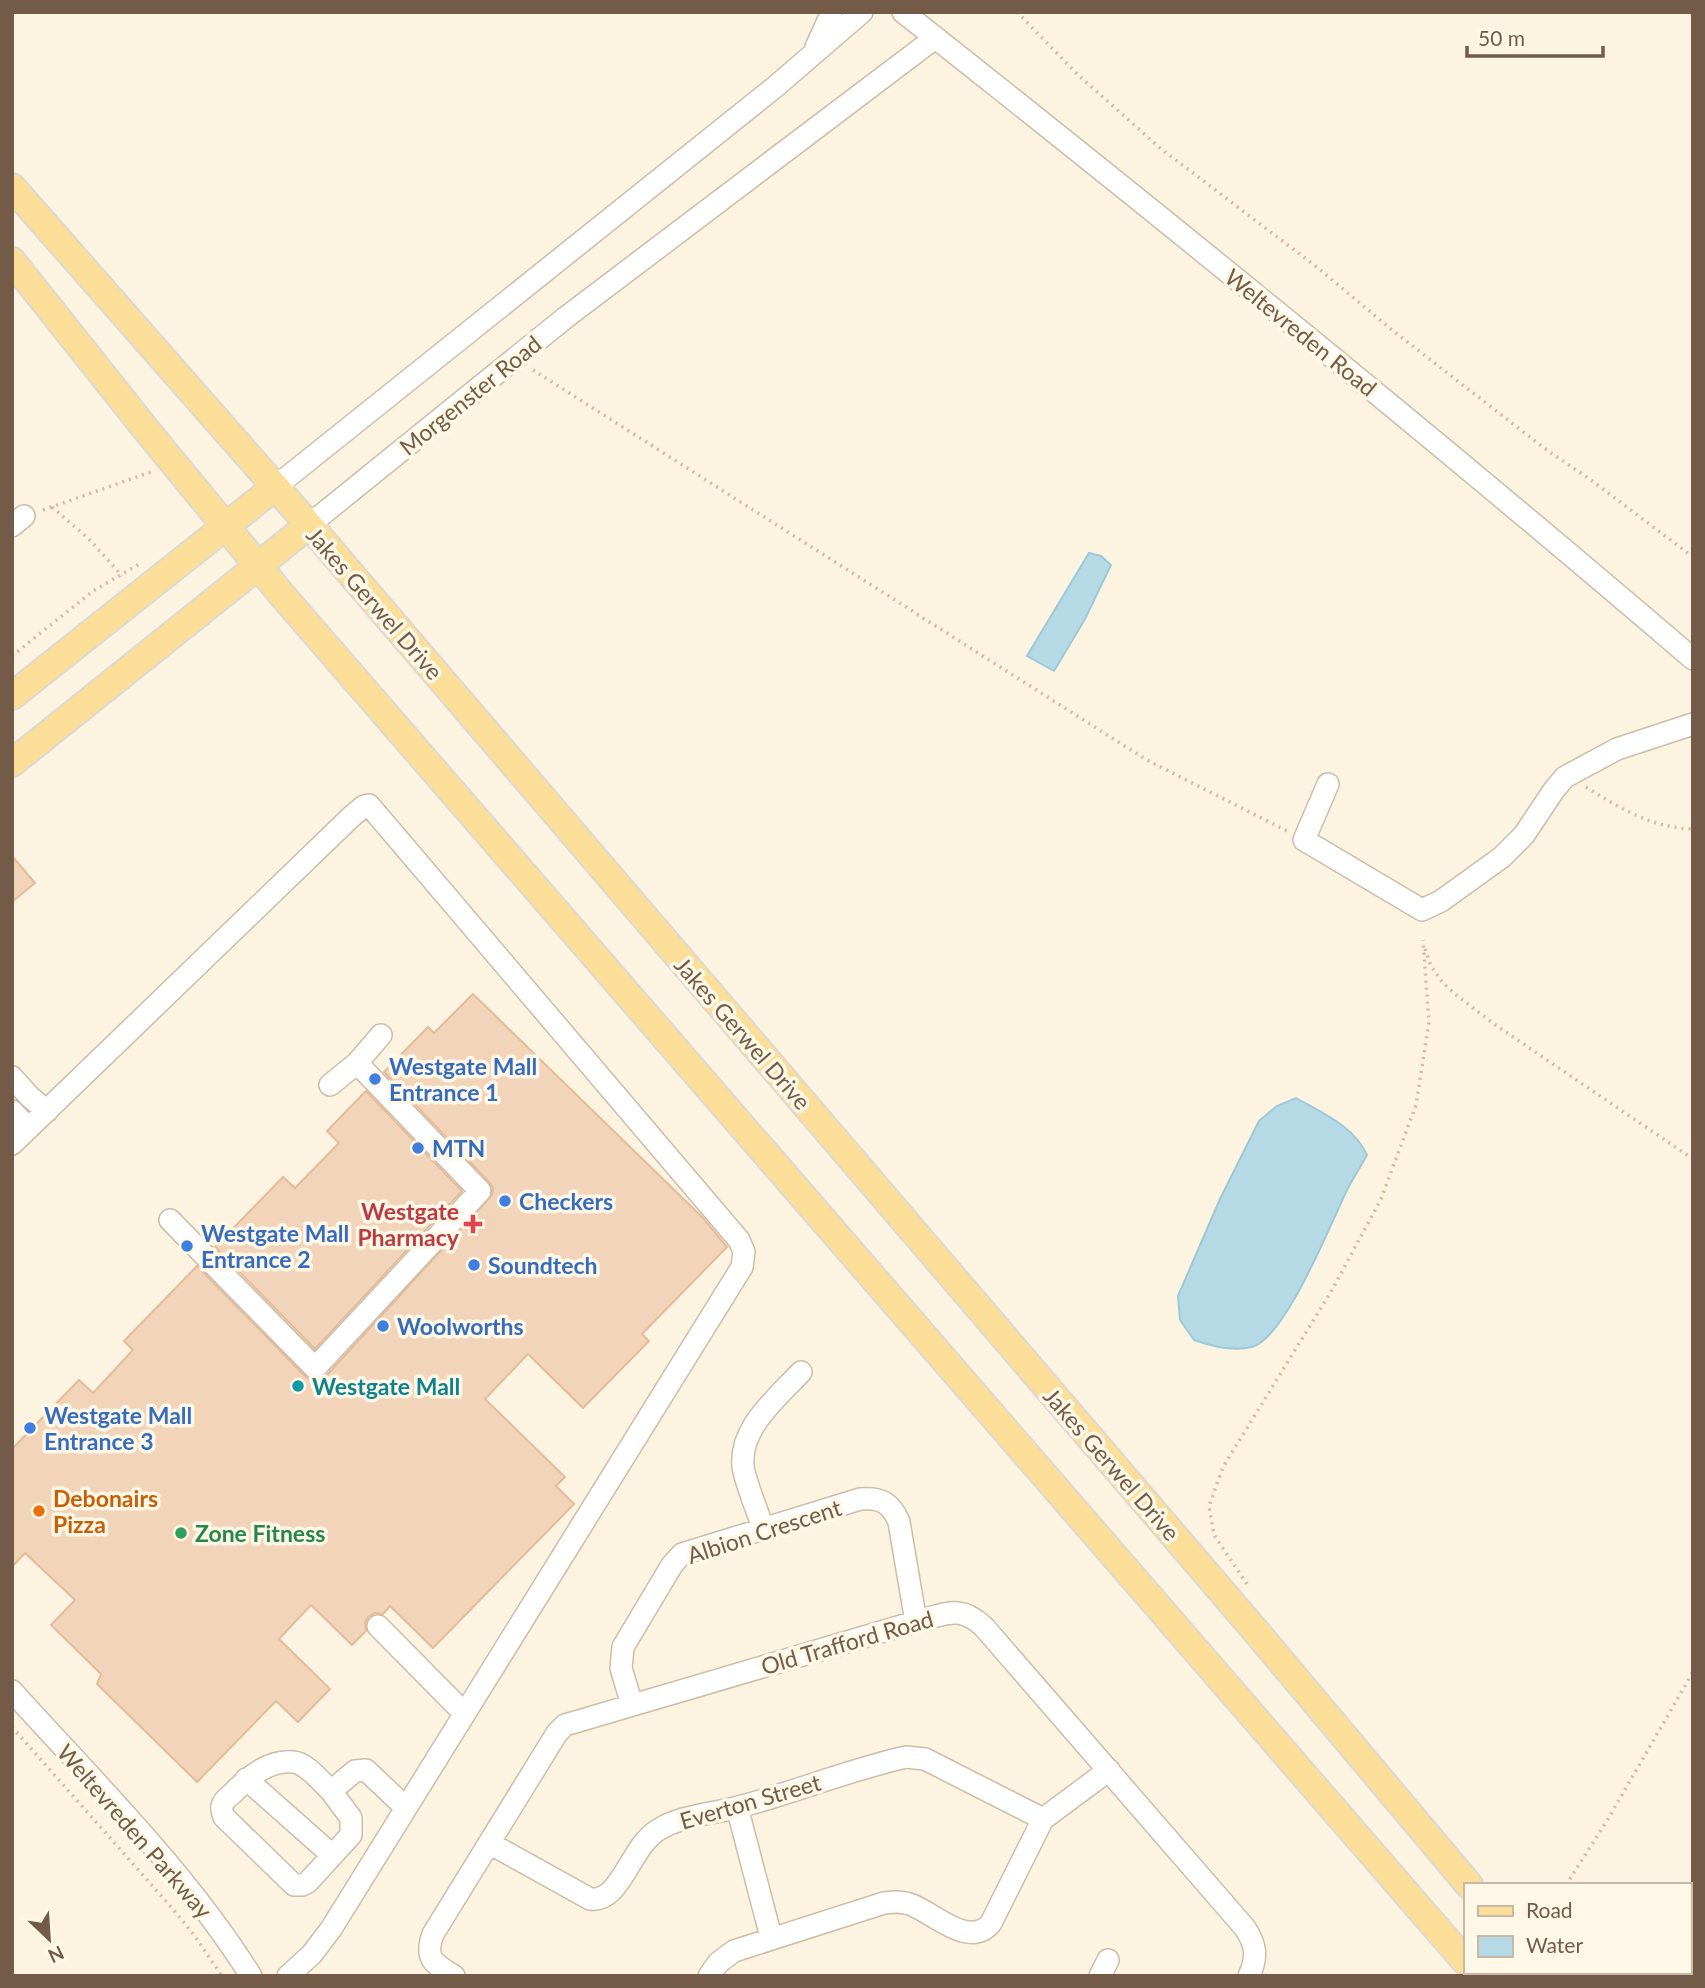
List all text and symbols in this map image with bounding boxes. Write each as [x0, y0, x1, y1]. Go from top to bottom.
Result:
scale bar [1467, 14, 1604, 58]
text: 50 m [1478, 25, 1525, 50]
street label: Weltevreden Road [1220, 262, 1382, 402]
street label: Morgenster Road [394, 329, 546, 461]
street label: Jakes Gerwel Drive [301, 521, 449, 685]
street label: Jakes Gerwel Drive [669, 951, 817, 1115]
place label: Westgate Mall Entrance 1 [389, 1052, 537, 1106]
marker: Westgate Mall Entrance 1 [367, 1071, 383, 1087]
place label: MTN [432, 1134, 485, 1162]
marker: MTN [410, 1140, 426, 1156]
place label: Checkers [519, 1187, 613, 1215]
marker: Checkers [497, 1193, 513, 1209]
place label: Westgate Pharmacy [357, 1197, 460, 1251]
marker: Westgate Pharmacy [465, 1216, 481, 1232]
place label: Westgate Mall Entrance 2 [201, 1219, 349, 1273]
marker: Westgate Mall Entrance 2 [179, 1238, 195, 1254]
place label: Soundtech [488, 1251, 598, 1279]
marker: Soundtech [466, 1257, 482, 1273]
place label: Woolworths [397, 1312, 524, 1340]
marker: Woolworths [375, 1318, 391, 1334]
place label: Westgate Mall [312, 1372, 460, 1400]
marker: Westgate Mall [290, 1378, 306, 1394]
street label: Jakes Gerwel Drive [1038, 1382, 1186, 1546]
place label: Westgate Mall Entrance 3 [44, 1401, 192, 1455]
marker: Westgate Mall Entrance 3 [22, 1420, 38, 1436]
place label: Debonairs Pizza [53, 1484, 158, 1538]
street label: Albion Crescent [683, 1493, 845, 1569]
marker: Debonairs Pizza [31, 1503, 47, 1519]
place label: Zone Fitness [195, 1519, 325, 1547]
marker: Zone Fitness [173, 1525, 189, 1541]
street label: Old Trafford Road [758, 1604, 936, 1680]
street label: Weltevreden Parkway [52, 1738, 218, 1924]
street label: Everton Street [676, 1767, 824, 1834]
legend [1464, 1883, 1691, 1974]
text: Road [1526, 1897, 1573, 1922]
north arrow [14, 1904, 84, 1974]
text: Water [1526, 1932, 1583, 1957]
text: N [45, 1941, 68, 1968]

